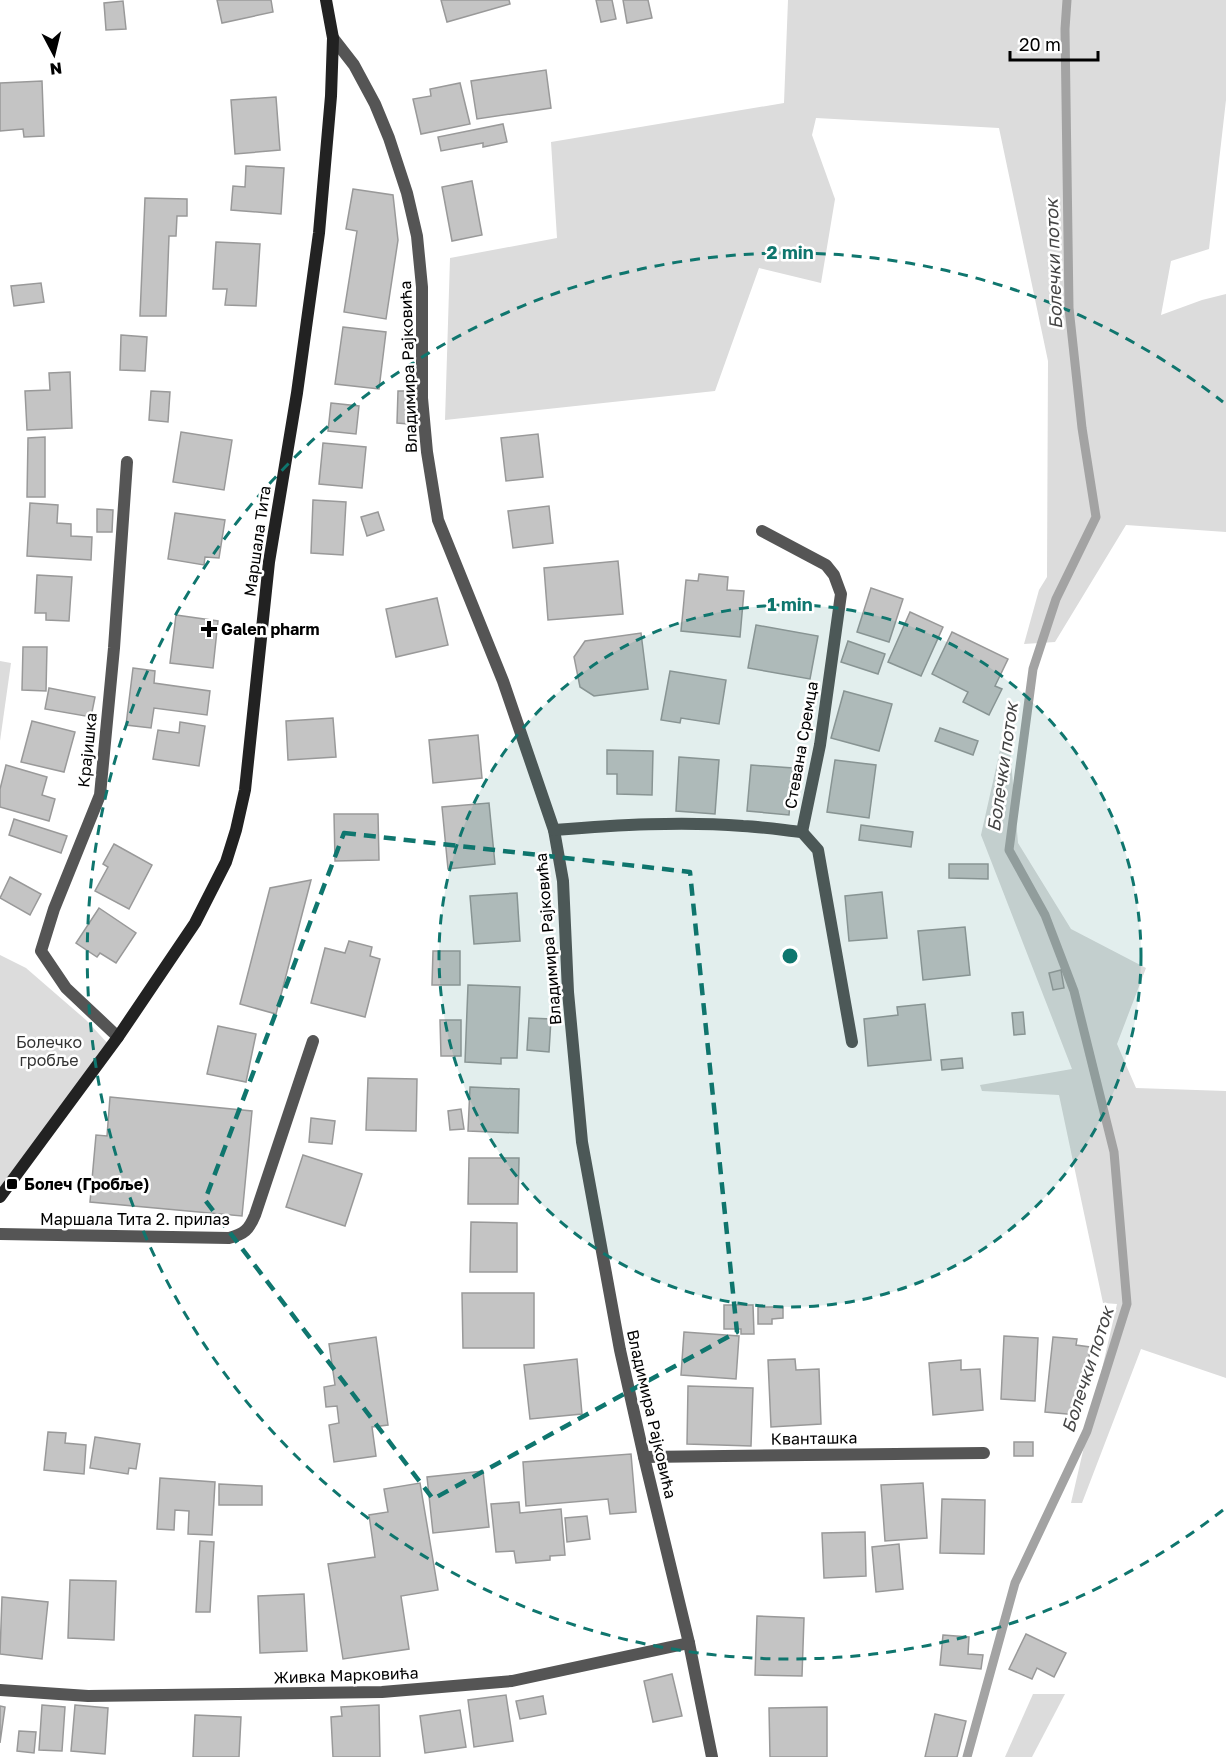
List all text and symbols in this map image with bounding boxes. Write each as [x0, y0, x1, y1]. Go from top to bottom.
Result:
north arrow [24, 24, 84, 84]
scale bar [1010, 24, 1098, 62]
text: 20 m [1019, 33, 1061, 55]
text: N [49, 58, 63, 80]
water label: Болечки поток [1040, 196, 1066, 330]
text: 2 min [766, 241, 814, 263]
street label: Владимира Рајковића [395, 280, 421, 454]
street label: Маршала Тита [239, 484, 275, 598]
text: 1 min [767, 593, 813, 615]
place label: Galen pharm [221, 619, 319, 639]
marker: Galen pharm [202, 622, 216, 636]
street label: Стевана Сремца [780, 680, 822, 810]
water label: Болечки поток [982, 698, 1022, 833]
street label: Крајишка [73, 712, 101, 788]
street label: Владимира Рајковића [531, 852, 565, 1026]
centre of rings [780, 946, 800, 966]
park label: Болечко гробље [16, 1032, 82, 1070]
place label: Болеч (Гробље) [24, 1174, 149, 1194]
marker: Болеч (Гробље) [5, 1177, 19, 1191]
street label: Маршала Тита 2. прилаз [40, 1209, 230, 1229]
water label: Болечки поток [1056, 1302, 1119, 1435]
street label: Владимира Рајковића [623, 1328, 681, 1500]
street label: Кванташка [771, 1427, 857, 1449]
street label: Живка Марковића [273, 1662, 419, 1688]

